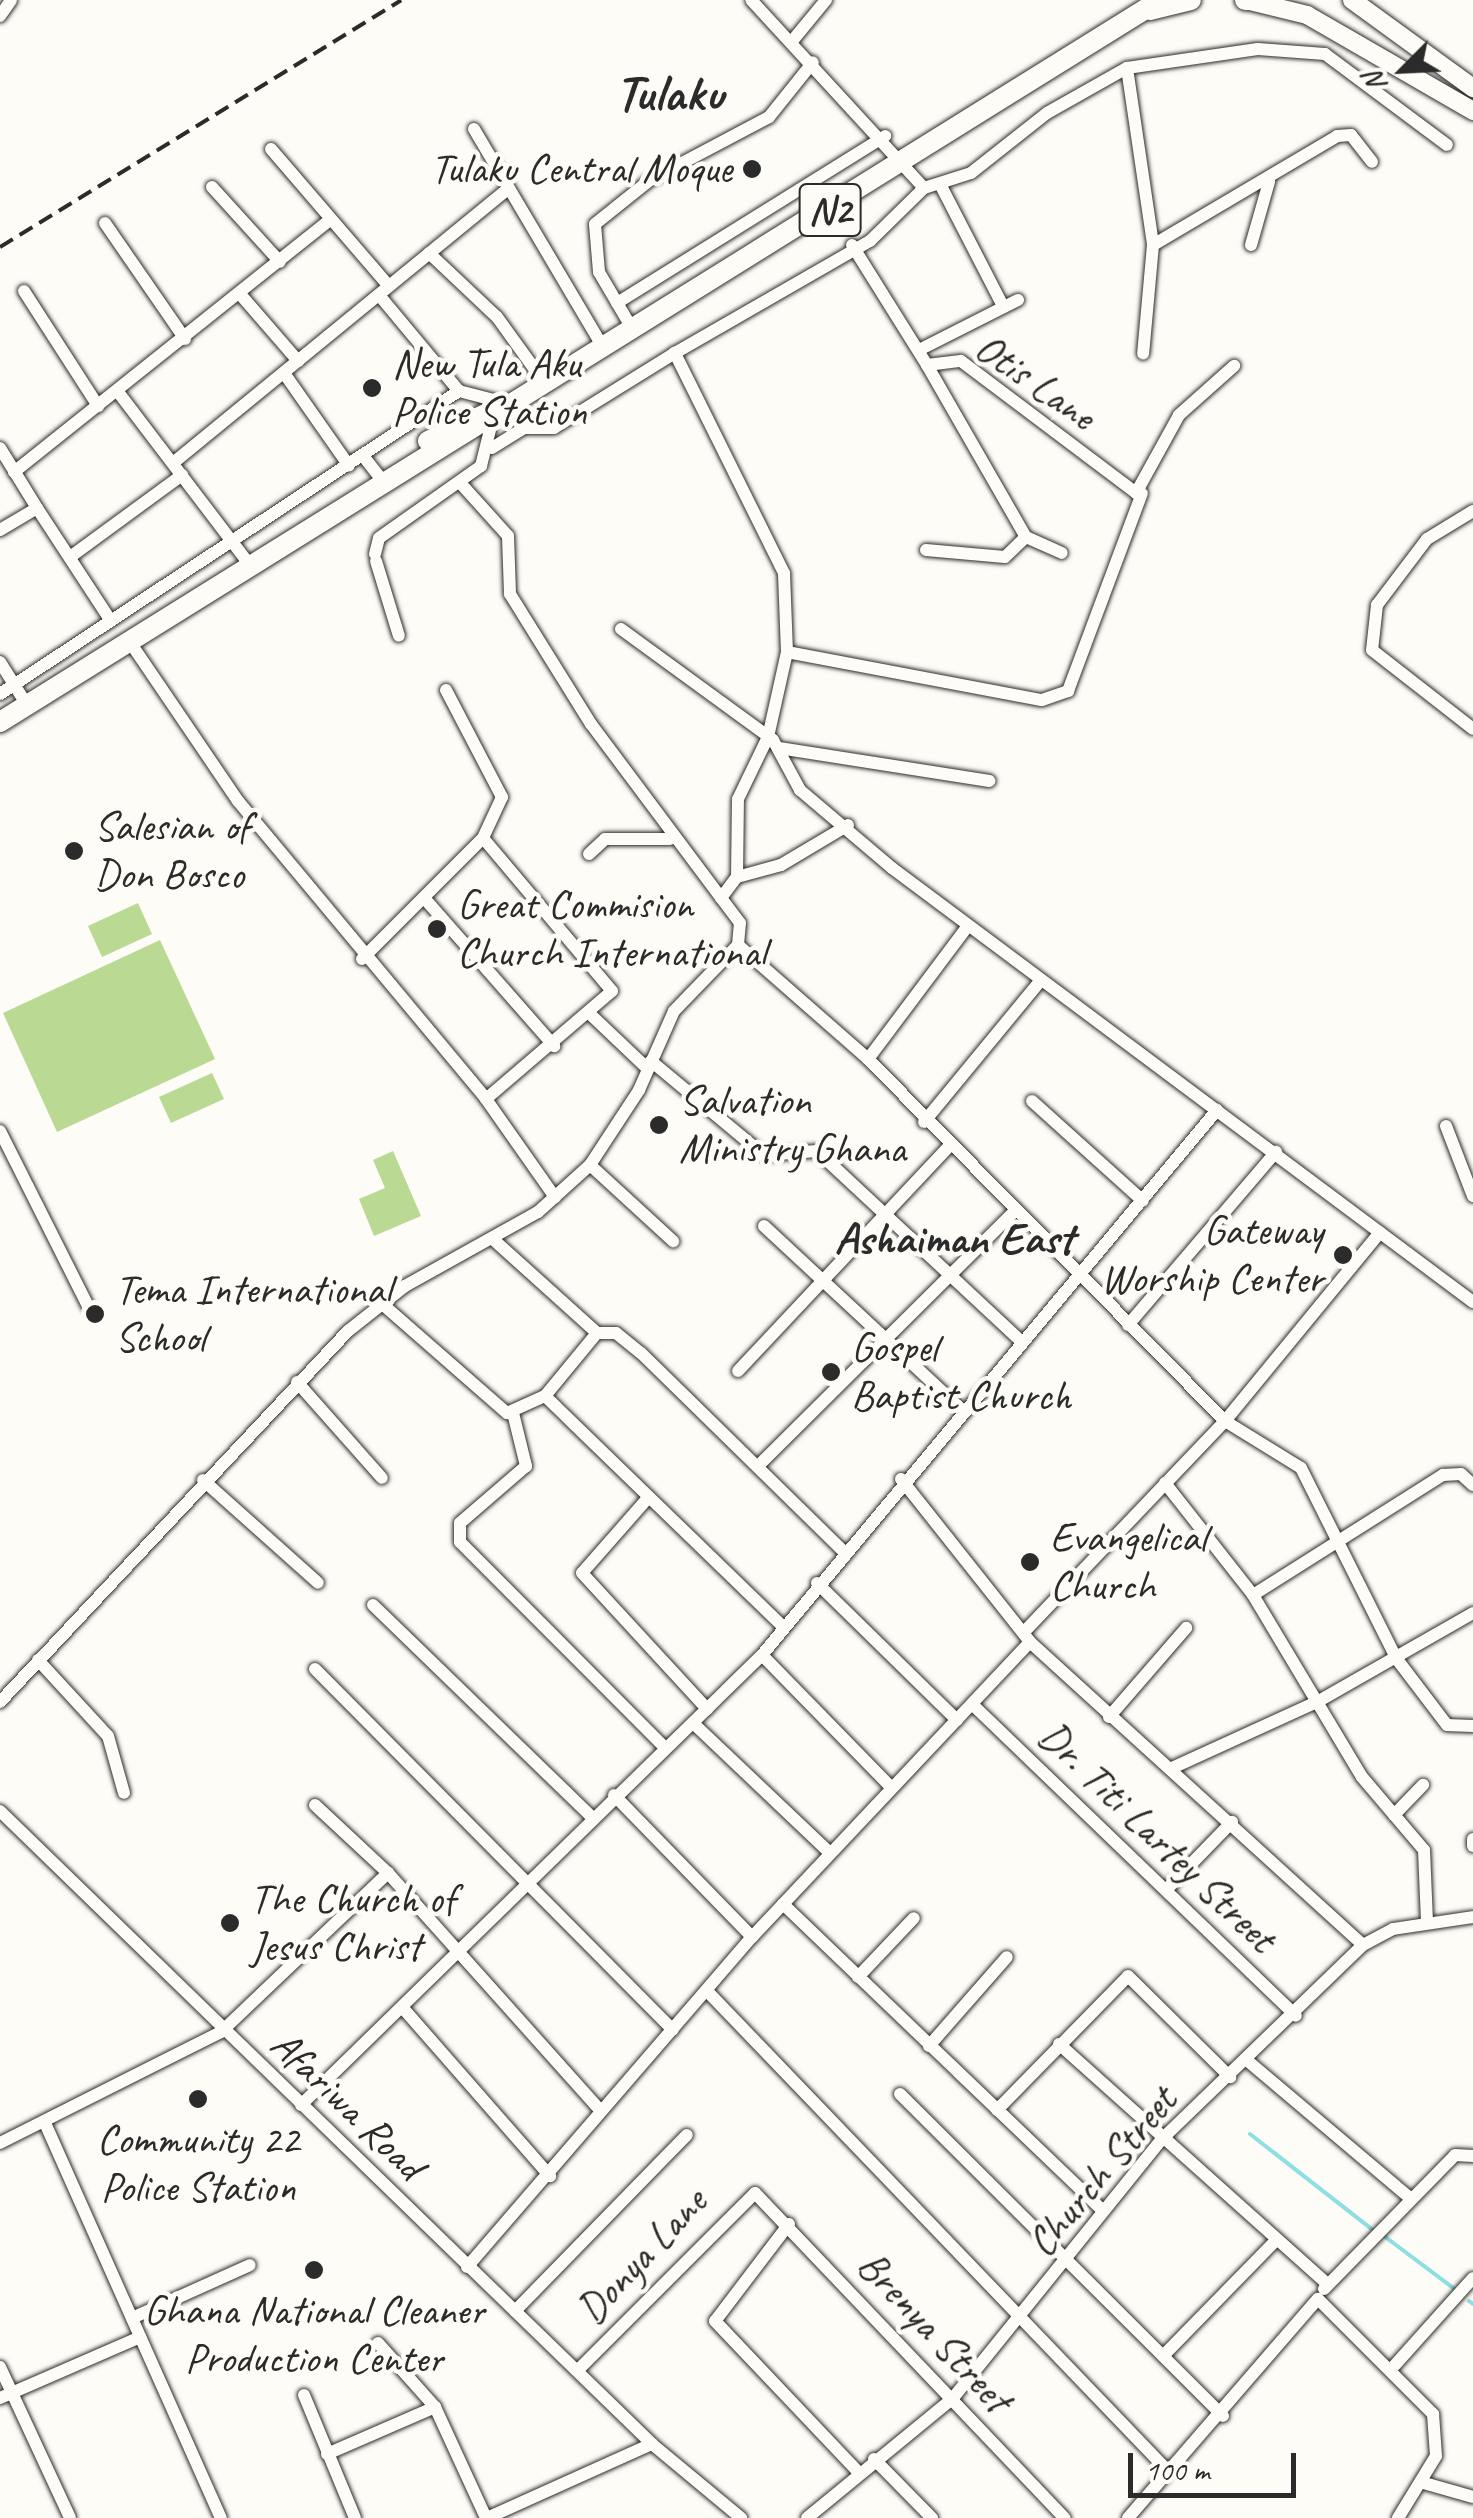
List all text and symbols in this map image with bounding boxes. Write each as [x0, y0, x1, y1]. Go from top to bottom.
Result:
north arrow [1353, 20, 1453, 120]
district label: Tulaku [615, 63, 723, 125]
text: N [1356, 67, 1395, 97]
place label: Tulaku Central Moque [430, 144, 732, 194]
marker: Tulaku Central Moque [741, 158, 763, 180]
road number: N2 [798, 175, 862, 245]
street label: Otis Lane [964, 322, 1106, 442]
place label: New Tula Aku Police Station [392, 339, 588, 438]
marker: New Tula Aku Police Station [361, 377, 383, 399]
place label: Salesian of Don Bosco [94, 802, 250, 900]
marker: Salesian of Don Bosco [63, 840, 85, 862]
place label: Great Commision Church International [457, 880, 765, 978]
marker: Great Commision Church International [426, 918, 448, 940]
place label: Salvation Ministry Ghana [679, 1076, 907, 1174]
marker: Salvation Ministry Ghana [648, 1114, 670, 1136]
place label: Gateway Worship Center [1100, 1206, 1323, 1304]
district label: Ashaiman East [835, 1212, 1073, 1266]
marker: Gateway Worship Center [1332, 1244, 1354, 1266]
place label: Tema International School [115, 1265, 388, 1364]
marker: Tema International School [84, 1303, 106, 1325]
place label: Gospel Baptist Church [851, 1323, 1072, 1422]
marker: Gospel Baptist Church [820, 1361, 842, 1383]
place label: Evangelical Church [1050, 1513, 1206, 1612]
marker: Evangelical Church [1019, 1551, 1041, 1573]
street label: Dr. Titi Lartey Street [1027, 1710, 1287, 1964]
place label: The Church of Jesus Christ [250, 1874, 456, 1972]
marker: The Church of Jesus Christ [219, 1912, 241, 1934]
street label: Afariwa Road [260, 2020, 434, 2190]
street label: Church Street [1016, 2077, 1188, 2267]
marker: Community 22 Police Station [187, 2088, 209, 2110]
place label: Community 22 Police Station [97, 2115, 299, 2214]
street label: Donya Lane [566, 2177, 718, 2335]
street label: Brenya Street [847, 2241, 1021, 2423]
marker: Ghana National Cleaner Production Center [303, 2259, 325, 2281]
place label: Ghana National Cleaner Production Center [142, 2286, 486, 2384]
scale bar [1133, 2433, 1300, 2495]
text: 100 m [1145, 2451, 1210, 2489]

